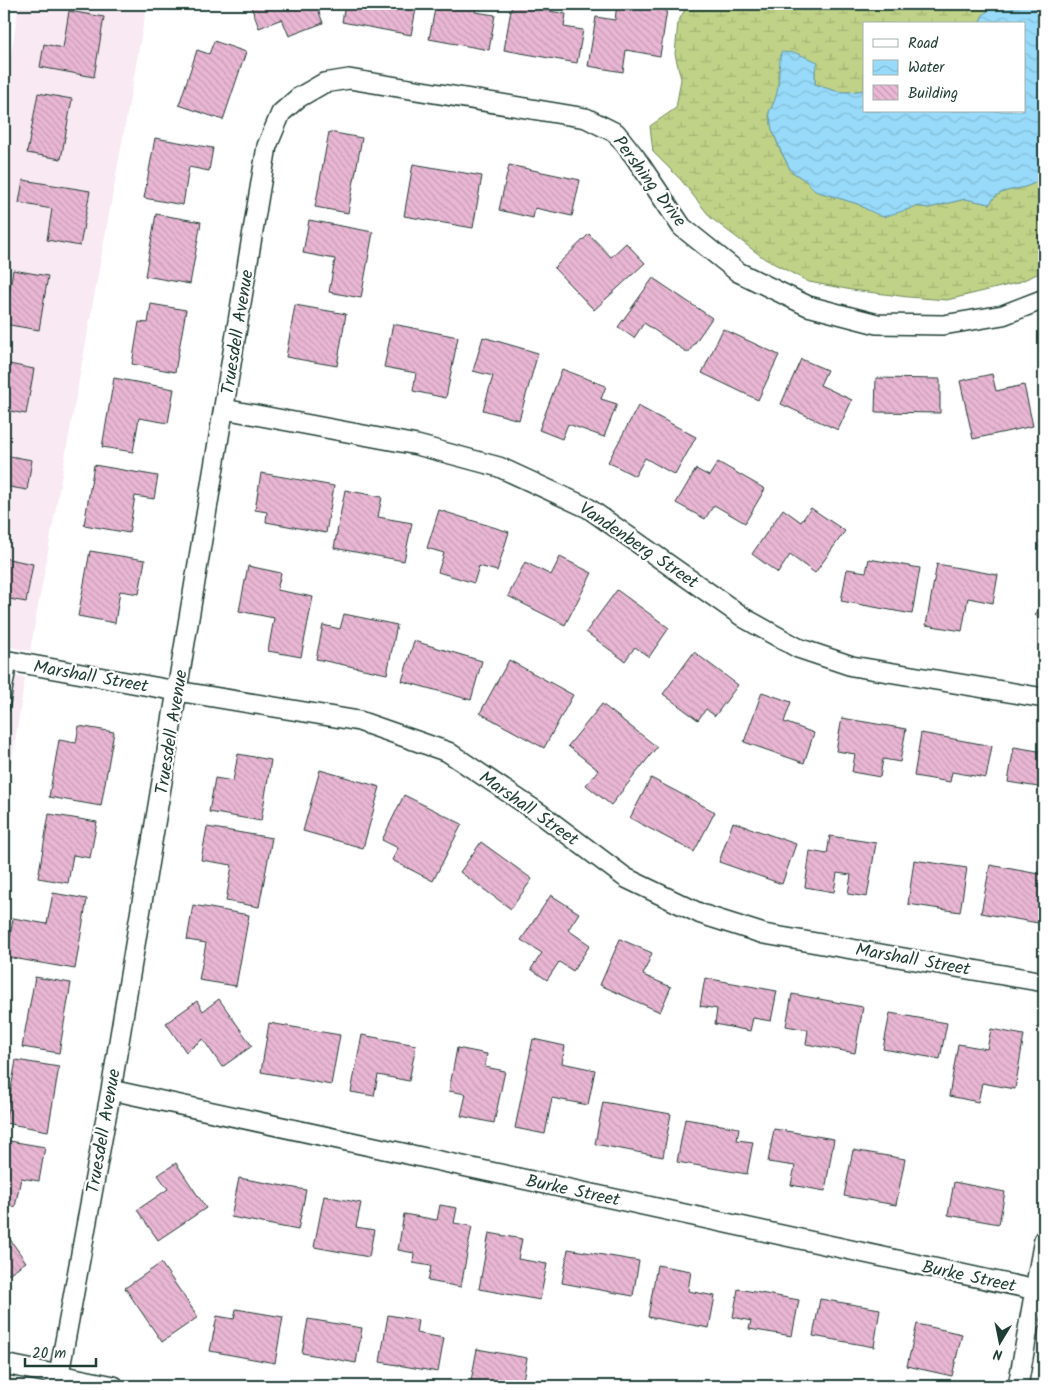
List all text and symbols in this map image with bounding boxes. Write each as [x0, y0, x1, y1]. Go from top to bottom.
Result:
legend [863, 22, 1026, 112]
text: Road [908, 32, 939, 56]
text: Water [908, 56, 945, 80]
text: Building [908, 82, 958, 106]
street label: Pershing Drive [605, 130, 693, 234]
street label: Truesdell Avenue [214, 268, 263, 397]
street label: Vandenberg Street [572, 495, 705, 598]
street label: Marshall Street [31, 653, 151, 702]
street label: Truesdell Avenue [148, 668, 197, 797]
street label: Marshall Street [472, 764, 585, 855]
street label: Marshall Street [853, 936, 973, 985]
street label: Truesdell Avenue [79, 1067, 130, 1196]
street label: Burke Street [523, 1167, 623, 1216]
street label: Burke Street [919, 1253, 1019, 1302]
north arrow [976, 1318, 1026, 1368]
scale bar [25, 1335, 96, 1367]
text: 20 m [32, 1342, 66, 1366]
text: N [991, 1342, 1004, 1365]

